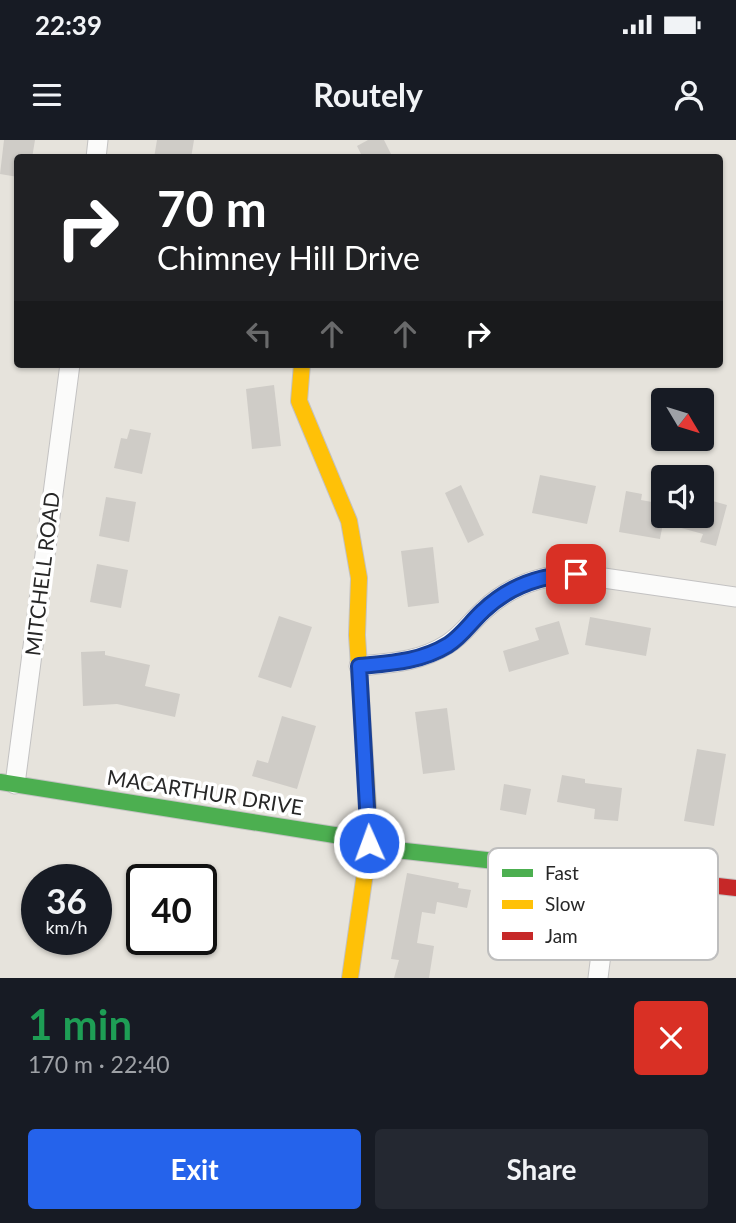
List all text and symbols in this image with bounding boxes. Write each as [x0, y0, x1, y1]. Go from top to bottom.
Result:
text: 22:39 [35, 9, 102, 41]
text: Routely [313, 75, 423, 114]
icon: menu [28, 76, 66, 114]
icon: person [670, 76, 708, 114]
text: 70 m [157, 179, 267, 237]
icon: right [42, 182, 133, 273]
text: Chimney Hill Drive [157, 238, 420, 277]
icon: left [240, 315, 278, 353]
icon: ahead [313, 315, 351, 353]
icon: ahead [386, 315, 424, 353]
icon: right [459, 315, 497, 353]
north arrow [651, 388, 714, 452]
map controls [651, 388, 714, 528]
button: sound [651, 465, 714, 528]
street label: MITCHELL ROAD [19, 490, 64, 657]
pin [546, 544, 606, 604]
icon: arrive [557, 555, 595, 593]
street label: MACARTHUR DRIVE [105, 764, 305, 819]
position arrow [332, 806, 406, 880]
legend [488, 848, 718, 960]
text: Fast [545, 861, 579, 884]
speed limit sign: 40 [126, 864, 217, 955]
text: 36 [46, 879, 87, 921]
text: Slow [545, 892, 585, 915]
text: km/h [45, 916, 88, 938]
text: Jam [545, 924, 578, 947]
text: 1 min [28, 999, 132, 1049]
button: close [634, 1001, 708, 1075]
text: 170 m · 22:40 [28, 1050, 170, 1078]
button: Exit [28, 1129, 361, 1209]
button: Share [375, 1129, 708, 1209]

